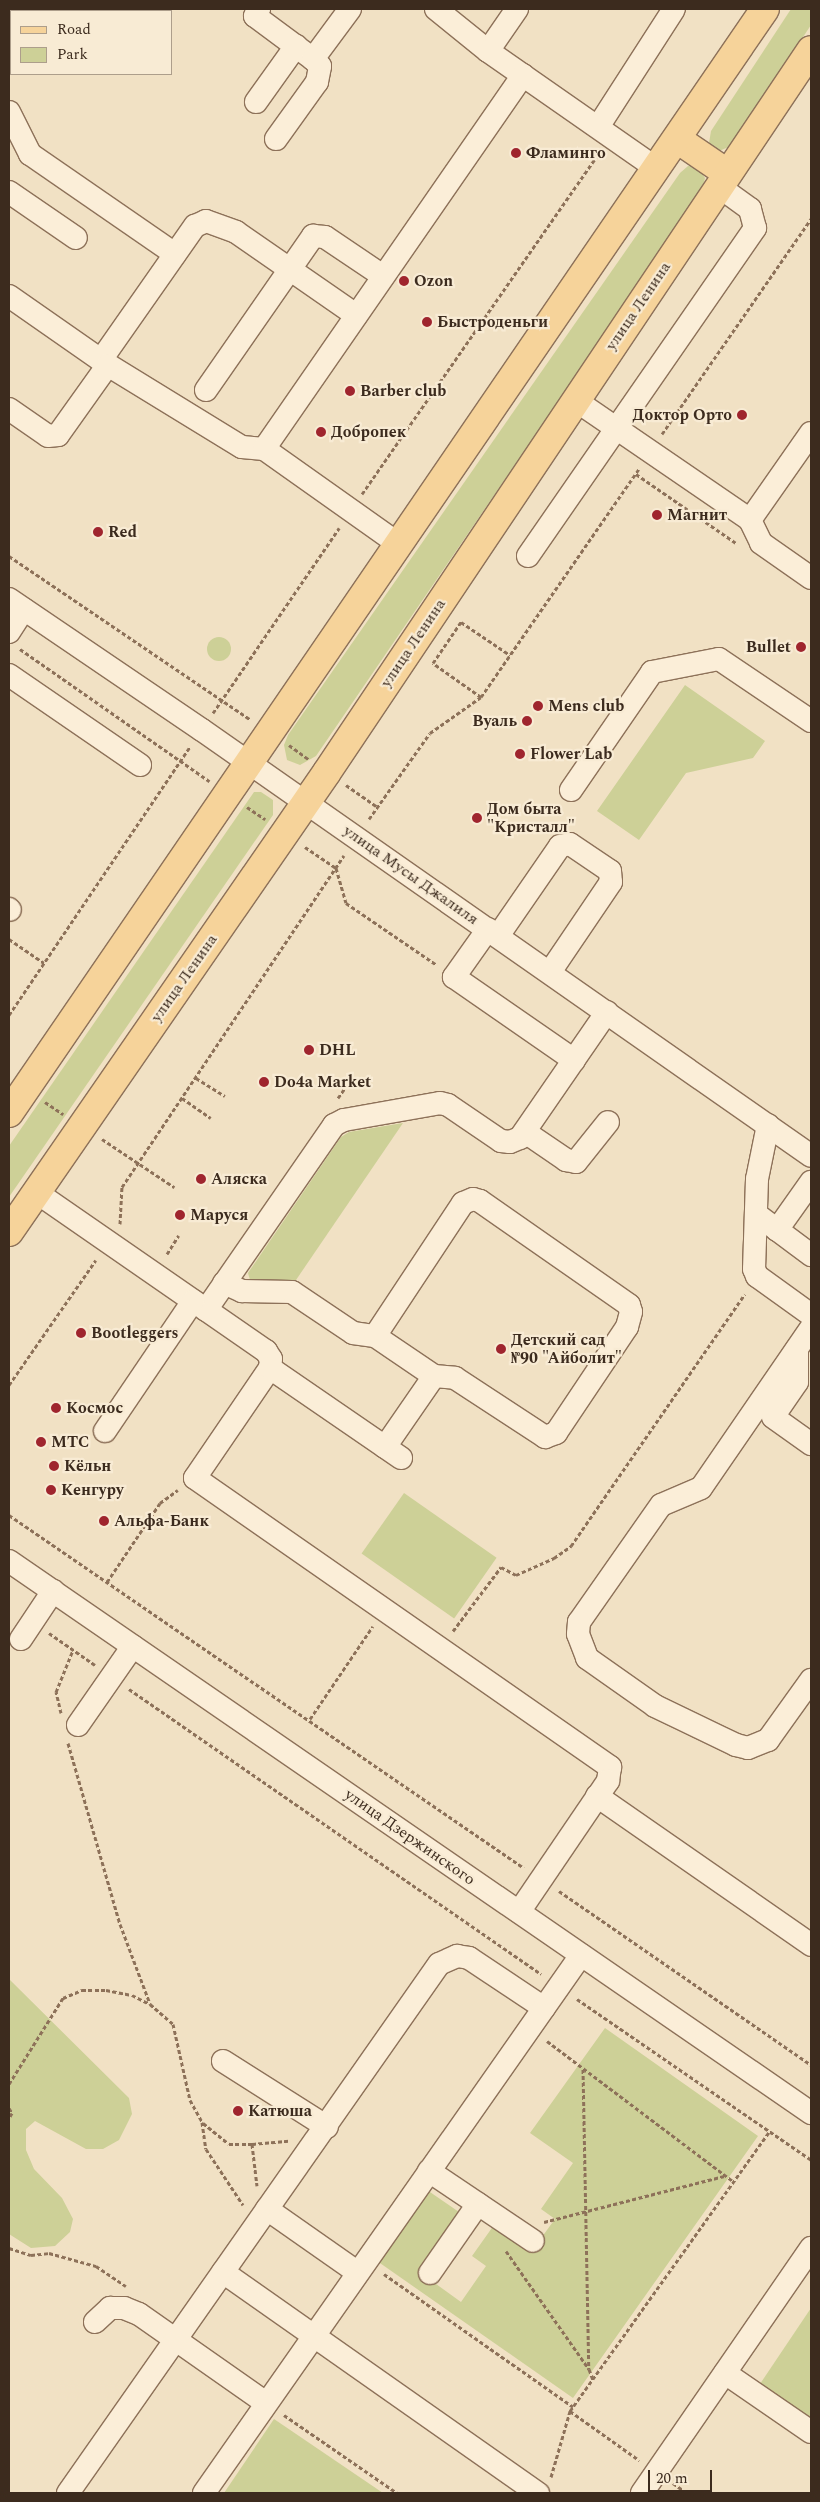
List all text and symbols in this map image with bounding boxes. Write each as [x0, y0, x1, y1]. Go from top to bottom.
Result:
legend [10, 10, 172, 75]
text: Road [57, 18, 91, 41]
text: Park [57, 43, 88, 66]
place label: Фламинго [526, 143, 606, 163]
marker: Фламинго [510, 147, 522, 159]
street label: улица Ленина [601, 258, 675, 354]
place label: Ozon [414, 271, 453, 291]
marker: Ozon [398, 275, 410, 287]
place label: Быстроденьги [437, 312, 548, 332]
marker: Быстроденьги [421, 316, 433, 328]
place label: Barber club [360, 381, 446, 401]
marker: Barber club [344, 385, 356, 397]
place label: Доктор Орто [633, 405, 732, 425]
marker: Доктор Орто [736, 409, 748, 421]
place label: Добропек [331, 422, 406, 442]
marker: Добропек [315, 426, 327, 438]
place label: Магнит [667, 505, 727, 525]
marker: Магнит [651, 509, 663, 521]
place label: Red [108, 522, 137, 542]
marker: Red [92, 526, 104, 538]
street label: улица Ленина [376, 595, 450, 691]
place label: Bullet [746, 637, 791, 657]
marker: Bullet [795, 641, 807, 653]
place label: Mens club [548, 696, 624, 716]
marker: Mens club [532, 700, 544, 712]
place label: Вуаль [472, 711, 517, 731]
marker: Вуаль [521, 715, 533, 727]
place label: Flower Lab [530, 744, 612, 764]
marker: Flower Lab [514, 748, 526, 760]
place label: Дом быта "Кристалл" [487, 799, 575, 837]
marker: Дом быта "Кристалл" [471, 812, 483, 824]
street label: улица Мусы Джалиля [340, 821, 482, 929]
street label: улица Ленина [147, 930, 221, 1026]
place label: DHL [319, 1040, 356, 1060]
marker: DHL [303, 1044, 315, 1056]
place label: Do4a Market [274, 1072, 371, 1092]
marker: Do4a Market [258, 1076, 270, 1088]
place label: Аляска [211, 1169, 267, 1189]
marker: Аляска [195, 1173, 207, 1185]
place label: Маруся [190, 1205, 248, 1225]
marker: Маруся [174, 1209, 186, 1221]
place label: Bootleggers [91, 1323, 178, 1343]
marker: Bootleggers [75, 1327, 87, 1339]
place label: Детский сад №90 "Айболит" [511, 1330, 622, 1368]
marker: Детский сад №90 "Айболит" [495, 1343, 507, 1355]
place label: Космос [66, 1398, 123, 1418]
marker: Космос [50, 1402, 62, 1414]
place label: МТС [51, 1432, 89, 1452]
marker: МТС [35, 1436, 47, 1448]
place label: Кёльн [64, 1456, 111, 1476]
marker: Кёльн [48, 1460, 60, 1472]
place label: Кенгуру [61, 1480, 124, 1500]
marker: Кенгуру [45, 1484, 57, 1496]
place label: Альфа-Банк [114, 1511, 209, 1531]
marker: Альфа-Банк [98, 1515, 110, 1527]
street label: улица Дзержинского [341, 1785, 479, 1889]
place label: Катюша [248, 2101, 312, 2121]
marker: Катюша [232, 2105, 244, 2117]
scale bar [650, 2460, 714, 2492]
text: 20 m [656, 2467, 688, 2490]

